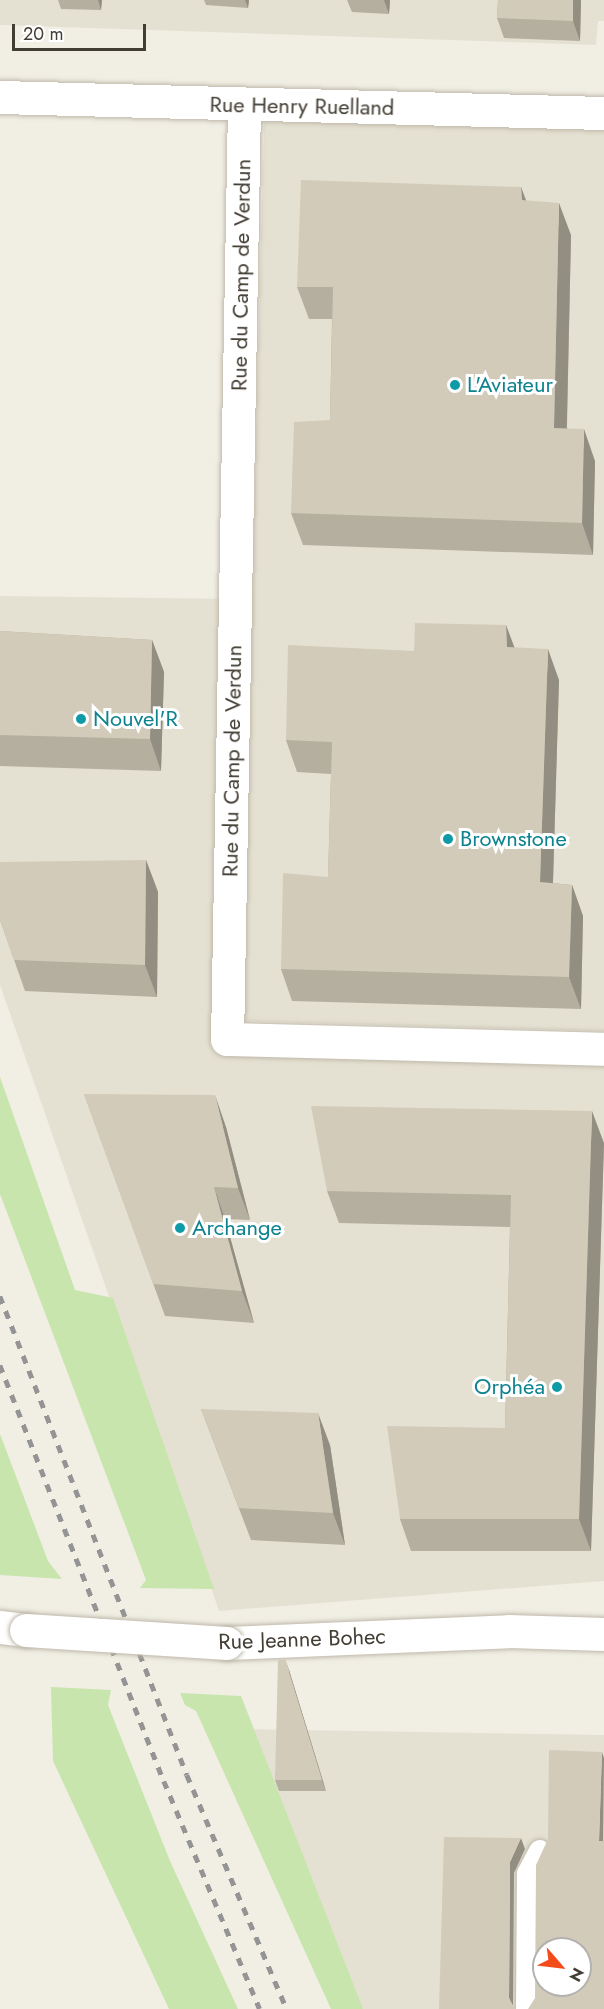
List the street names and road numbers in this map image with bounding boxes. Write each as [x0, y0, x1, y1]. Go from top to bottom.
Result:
street label: Rue Henry Ruelland [209, 91, 395, 121]
street label: Rue du Camp de Verdun [226, 159, 256, 391]
street label: Rue du Camp de Verdun [217, 645, 247, 877]
street label: Rue Jeanne Bohec [218, 1623, 386, 1655]

